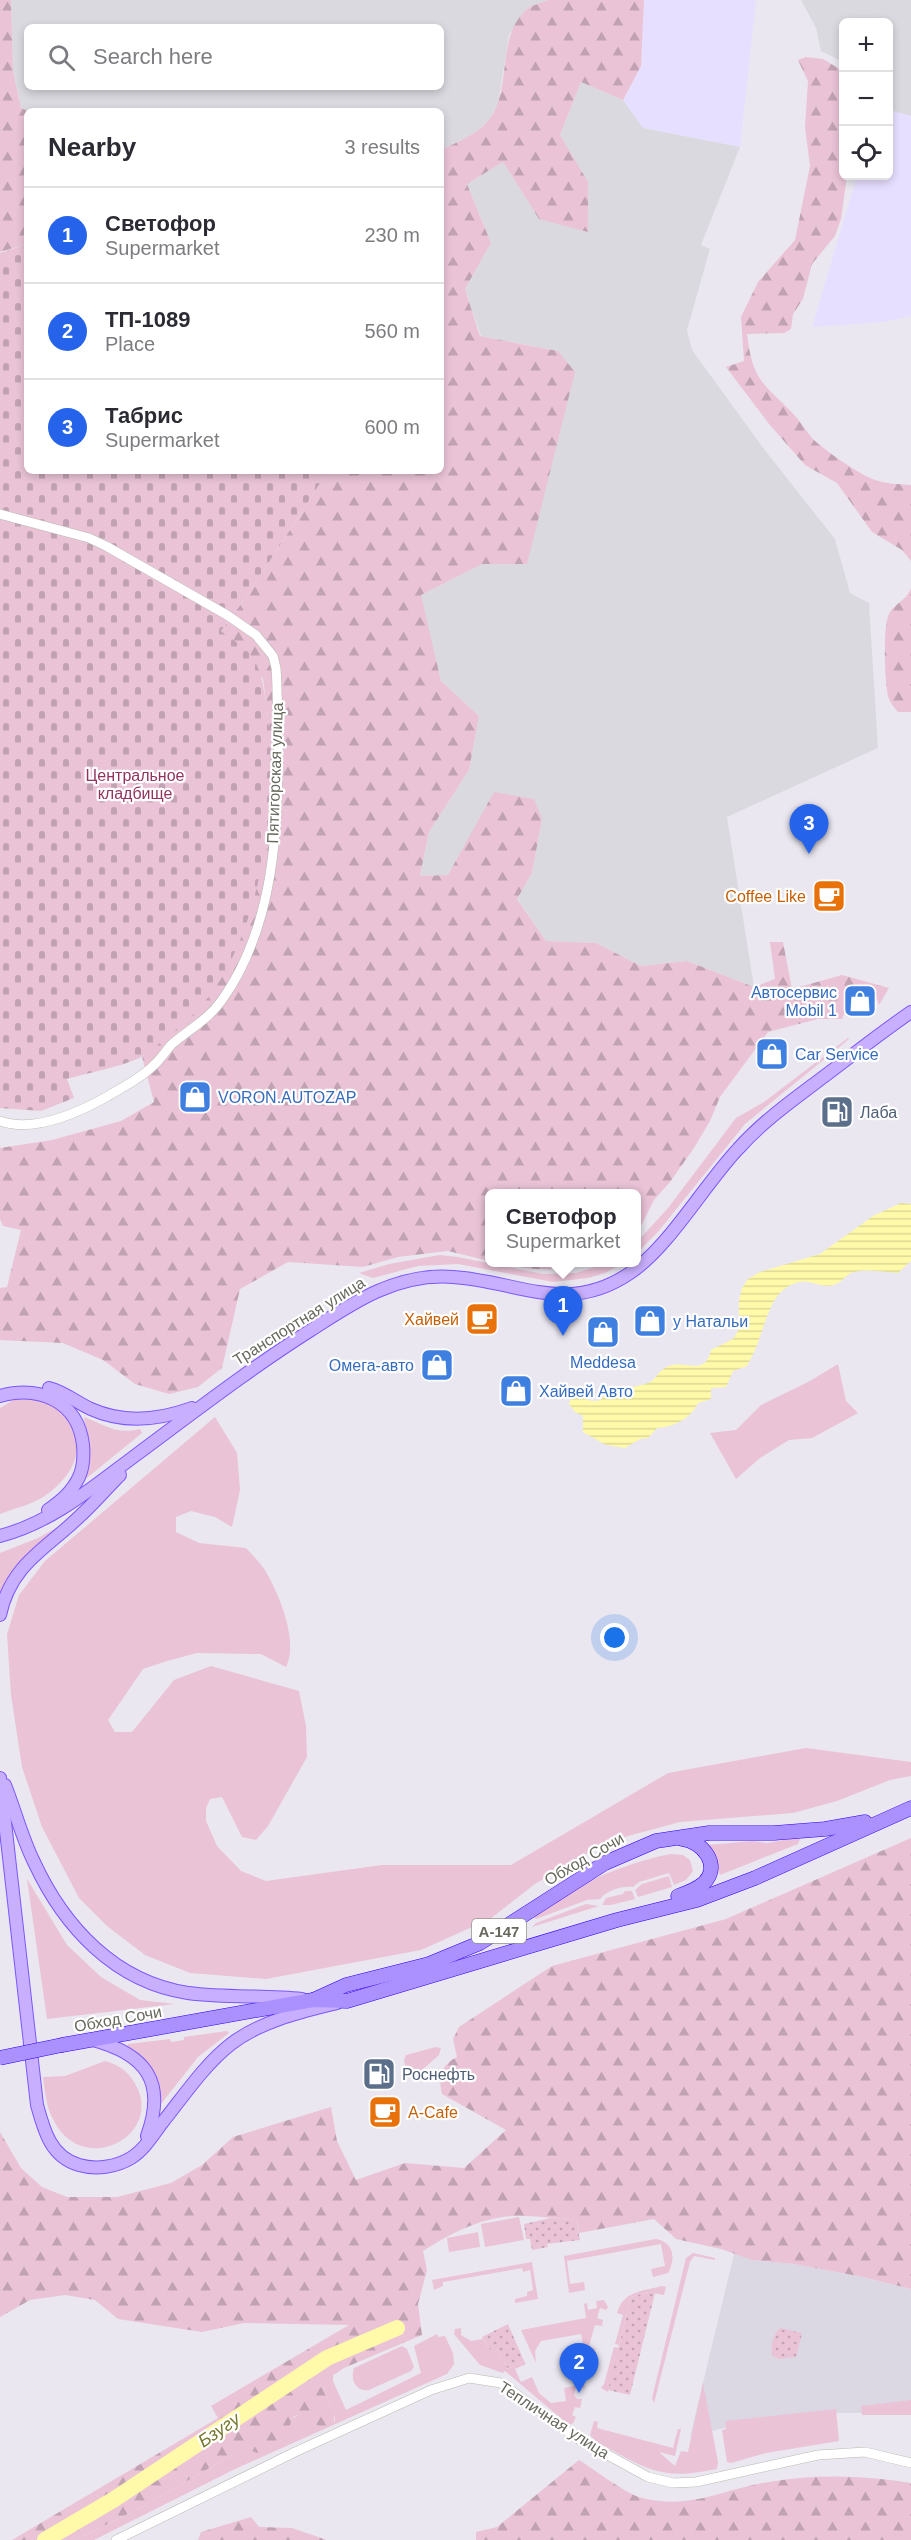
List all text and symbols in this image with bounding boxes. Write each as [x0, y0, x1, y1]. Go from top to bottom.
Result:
map controls [839, 18, 893, 180]
button: + [839, 18, 893, 72]
search box [24, 24, 444, 90]
icon: search [45, 41, 78, 74]
text: Search here [93, 44, 213, 69]
button: − [839, 72, 893, 126]
button: locate [839, 126, 893, 180]
text: Nearby [48, 132, 136, 162]
text: 3 results [344, 136, 420, 158]
text: Светофор [105, 211, 216, 236]
text: 1 [62, 224, 73, 246]
text: 230 m [364, 224, 420, 246]
text: Supermarket [105, 237, 220, 259]
text: ТП-1089 [105, 307, 191, 332]
text: 2 [62, 320, 73, 342]
text: 560 m [364, 320, 420, 342]
text: Place [105, 333, 155, 355]
text: Табрис [105, 403, 183, 428]
text: 3 [62, 416, 73, 438]
text: 600 m [364, 416, 420, 438]
text: Supermarket [105, 429, 220, 451]
street label: Пятигорская улица [264, 702, 286, 844]
park label: Центральное кладбище [86, 767, 185, 802]
pin: 3 [790, 804, 828, 854]
cafe icon: Coffee Like [811, 878, 847, 914]
place label: Coffee Like [725, 888, 806, 905]
shop icon: Автосервис Mobil 1 [842, 983, 878, 1019]
place label: Автосервис Mobil 1 [751, 984, 837, 1019]
shop icon: Car Service [754, 1036, 790, 1072]
place label: Car Service [795, 1046, 879, 1063]
shop icon: VORON.AUTOZAP [177, 1079, 213, 1115]
place label: VORON.AUTOZAP [218, 1089, 356, 1106]
fuel station icon: Лаба [819, 1094, 855, 1130]
place label: Лаба [860, 1104, 897, 1121]
popup [485, 1189, 641, 1267]
text: Светофор [506, 1204, 617, 1229]
text: Supermarket [506, 1230, 620, 1252]
street label: Транспортная улица [230, 1274, 368, 1368]
pin: 1 [544, 1286, 582, 1336]
cafe icon: Хайвей [464, 1301, 500, 1337]
shop icon: у Натальи [632, 1303, 668, 1339]
place label: Хайвей [404, 1311, 459, 1328]
place label: у Натальи [673, 1313, 748, 1330]
shop icon: Meddesa [585, 1314, 621, 1350]
shop icon: Омега-авто [419, 1347, 455, 1383]
place label: Meddesa [570, 1354, 636, 1371]
place label: Омега-авто [329, 1357, 414, 1374]
shop icon: Хайвей Авто [498, 1373, 534, 1409]
place label: Хайвей Авто [539, 1383, 633, 1400]
your location [600, 1623, 629, 1652]
street label: Обход Сочи [541, 1829, 627, 1889]
road number: А-147 [472, 1919, 526, 1943]
street label: Обход Сочи [73, 2003, 163, 2035]
fuel station icon: Роснефть [361, 2056, 397, 2092]
place label: Роснефть [402, 2066, 475, 2083]
cafe icon: A-Cafe [367, 2094, 403, 2130]
place label: A-Cafe [408, 2104, 458, 2121]
pin: 2 [560, 2344, 598, 2393]
street label: Тепличная улица [496, 2378, 612, 2462]
water label: Бзугу [194, 2408, 245, 2451]

